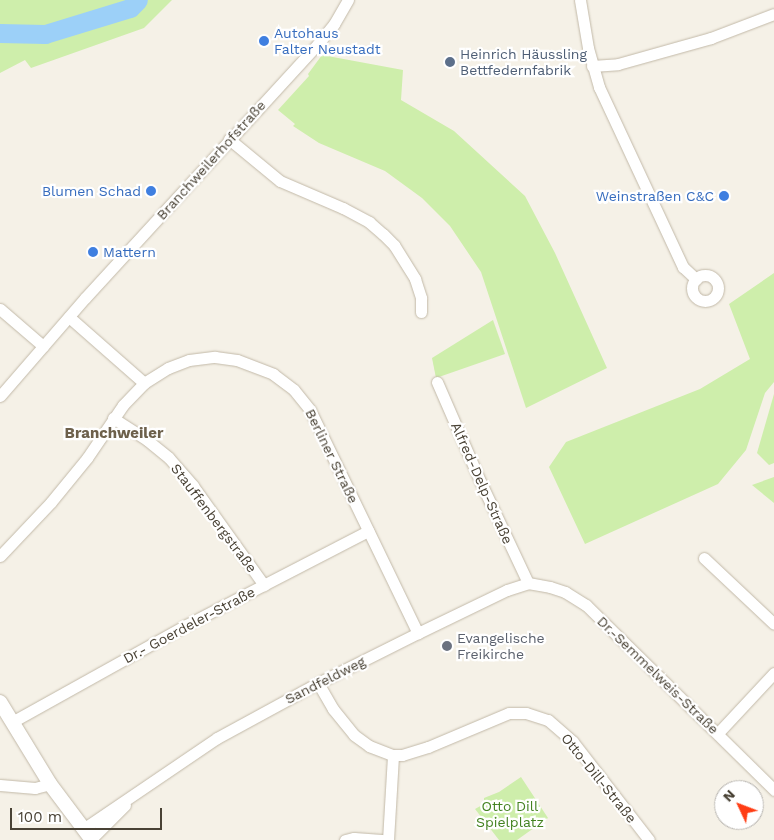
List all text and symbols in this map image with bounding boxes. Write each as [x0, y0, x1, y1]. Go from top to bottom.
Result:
place label: Autohaus Falter Neustadt [274, 25, 381, 58]
marker: Autohaus Falter Neustadt [258, 35, 270, 47]
place label: Heinrich Häussling Bettfedernfabrik [460, 46, 587, 78]
marker: Heinrich Häussling Bettfedernfabrik [444, 56, 456, 68]
street label: Branchweilerhofstraße [153, 97, 269, 223]
place label: Blumen Schad [42, 183, 141, 199]
marker: Blumen Schad [145, 185, 157, 197]
place label: Weinstraßen C&C [596, 188, 714, 204]
marker: Weinstraßen C&C [718, 190, 730, 202]
place label: Mattern [103, 244, 156, 260]
marker: Mattern [87, 246, 99, 258]
street label: Berliner Straße [302, 406, 362, 506]
street label: Alfred-Delp-Straße [448, 419, 516, 547]
district label: Branchweiler [65, 425, 163, 443]
street label: Stauffenbergstraße [168, 460, 260, 576]
street label: Dr.- Goerdeler-Straße [120, 583, 258, 667]
street label: Dr.-Semmelweis-Straße [594, 613, 722, 737]
place label: Evangelische Freikirche [457, 630, 545, 662]
marker: Evangelische Freikirche [441, 640, 453, 652]
street label: Sandfeldweg [282, 653, 368, 707]
street label: Otto-Dill-Straße [558, 730, 640, 826]
north arrow [714, 780, 764, 830]
text: N [719, 786, 738, 805]
scale bar [12, 798, 165, 830]
park label: Otto Dill Spielplatz [476, 798, 544, 830]
text: 100 m [18, 808, 62, 826]

